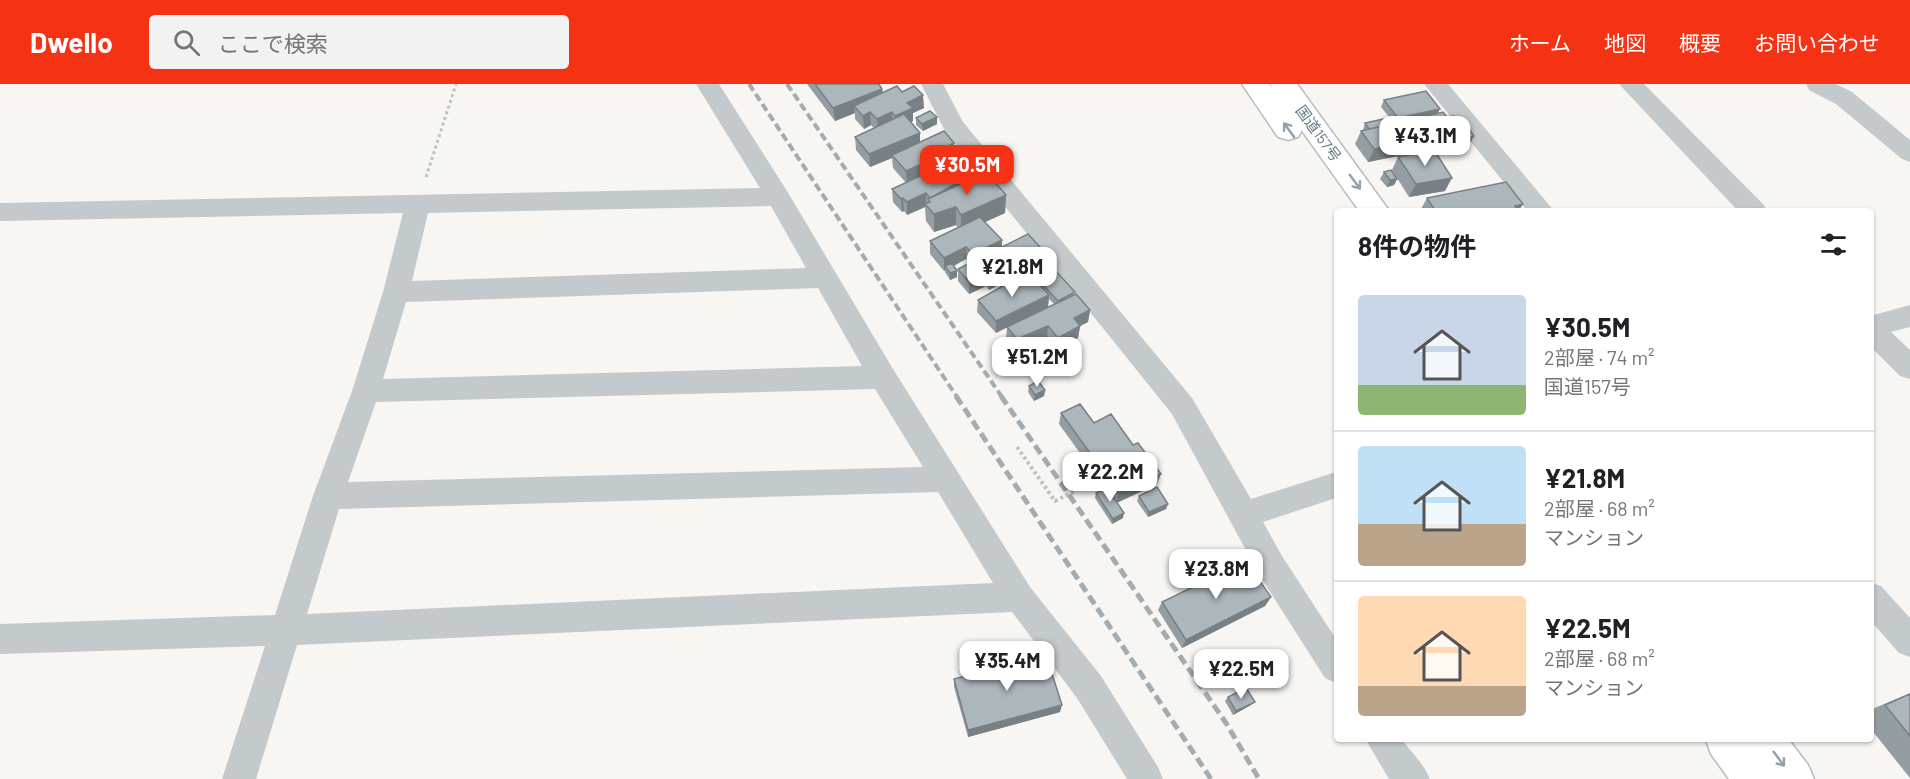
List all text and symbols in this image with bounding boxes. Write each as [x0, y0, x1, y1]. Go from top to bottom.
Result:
search box [149, 15, 569, 69]
text: Dwello [30, 25, 113, 59]
icon: search [170, 26, 203, 59]
text: ここで検索 [218, 30, 328, 56]
text: ホーム [1509, 30, 1571, 55]
text: 地図 [1604, 30, 1646, 55]
text: 概要 [1679, 30, 1721, 55]
text: お問い合わせ [1754, 30, 1880, 55]
street label: 国道157号 [1293, 101, 1345, 165]
pin: ¥43.1M [1376, 116, 1474, 167]
one-way arrow [1283, 122, 1295, 139]
text: ¥43.1M [1393, 123, 1457, 147]
pin: ¥30.5M [918, 145, 1016, 196]
text: ¥30.5M [934, 152, 1000, 176]
one-way arrow [1348, 174, 1361, 190]
icon: filters [1817, 228, 1850, 261]
text: 8件の物件 [1358, 230, 1476, 261]
pin: ¥21.8M [963, 247, 1061, 298]
text: ¥21.8M [981, 254, 1043, 278]
text: ¥30.5M [1544, 311, 1630, 342]
icon: home [1406, 319, 1478, 391]
pin: ¥51.2M [988, 337, 1086, 388]
text: ¥51.2M [1006, 344, 1068, 368]
text: 2部屋 · 74 m² [1544, 345, 1654, 369]
text: 国道157号 [1544, 374, 1631, 398]
pin: ¥22.2M [1061, 452, 1159, 503]
text: ¥22.2M [1076, 459, 1144, 483]
text: ¥21.8M [1544, 462, 1625, 493]
icon: home [1406, 470, 1478, 542]
text: 2部屋 · 68 m² [1544, 496, 1655, 520]
text: マンション [1544, 525, 1644, 549]
pin: ¥23.8M [1167, 549, 1265, 600]
text: ¥23.8M [1183, 556, 1249, 580]
text: ¥22.5M [1544, 612, 1631, 643]
icon: home [1406, 620, 1478, 692]
pin: ¥35.4M [958, 641, 1056, 692]
text: 2部屋 · 68 m² [1544, 646, 1655, 670]
text: ¥35.4M [973, 648, 1041, 672]
pin: ¥22.5M [1192, 649, 1290, 700]
text: ¥22.5M [1208, 656, 1274, 680]
text: マンション [1544, 675, 1644, 699]
one-way arrow [1773, 751, 1786, 767]

